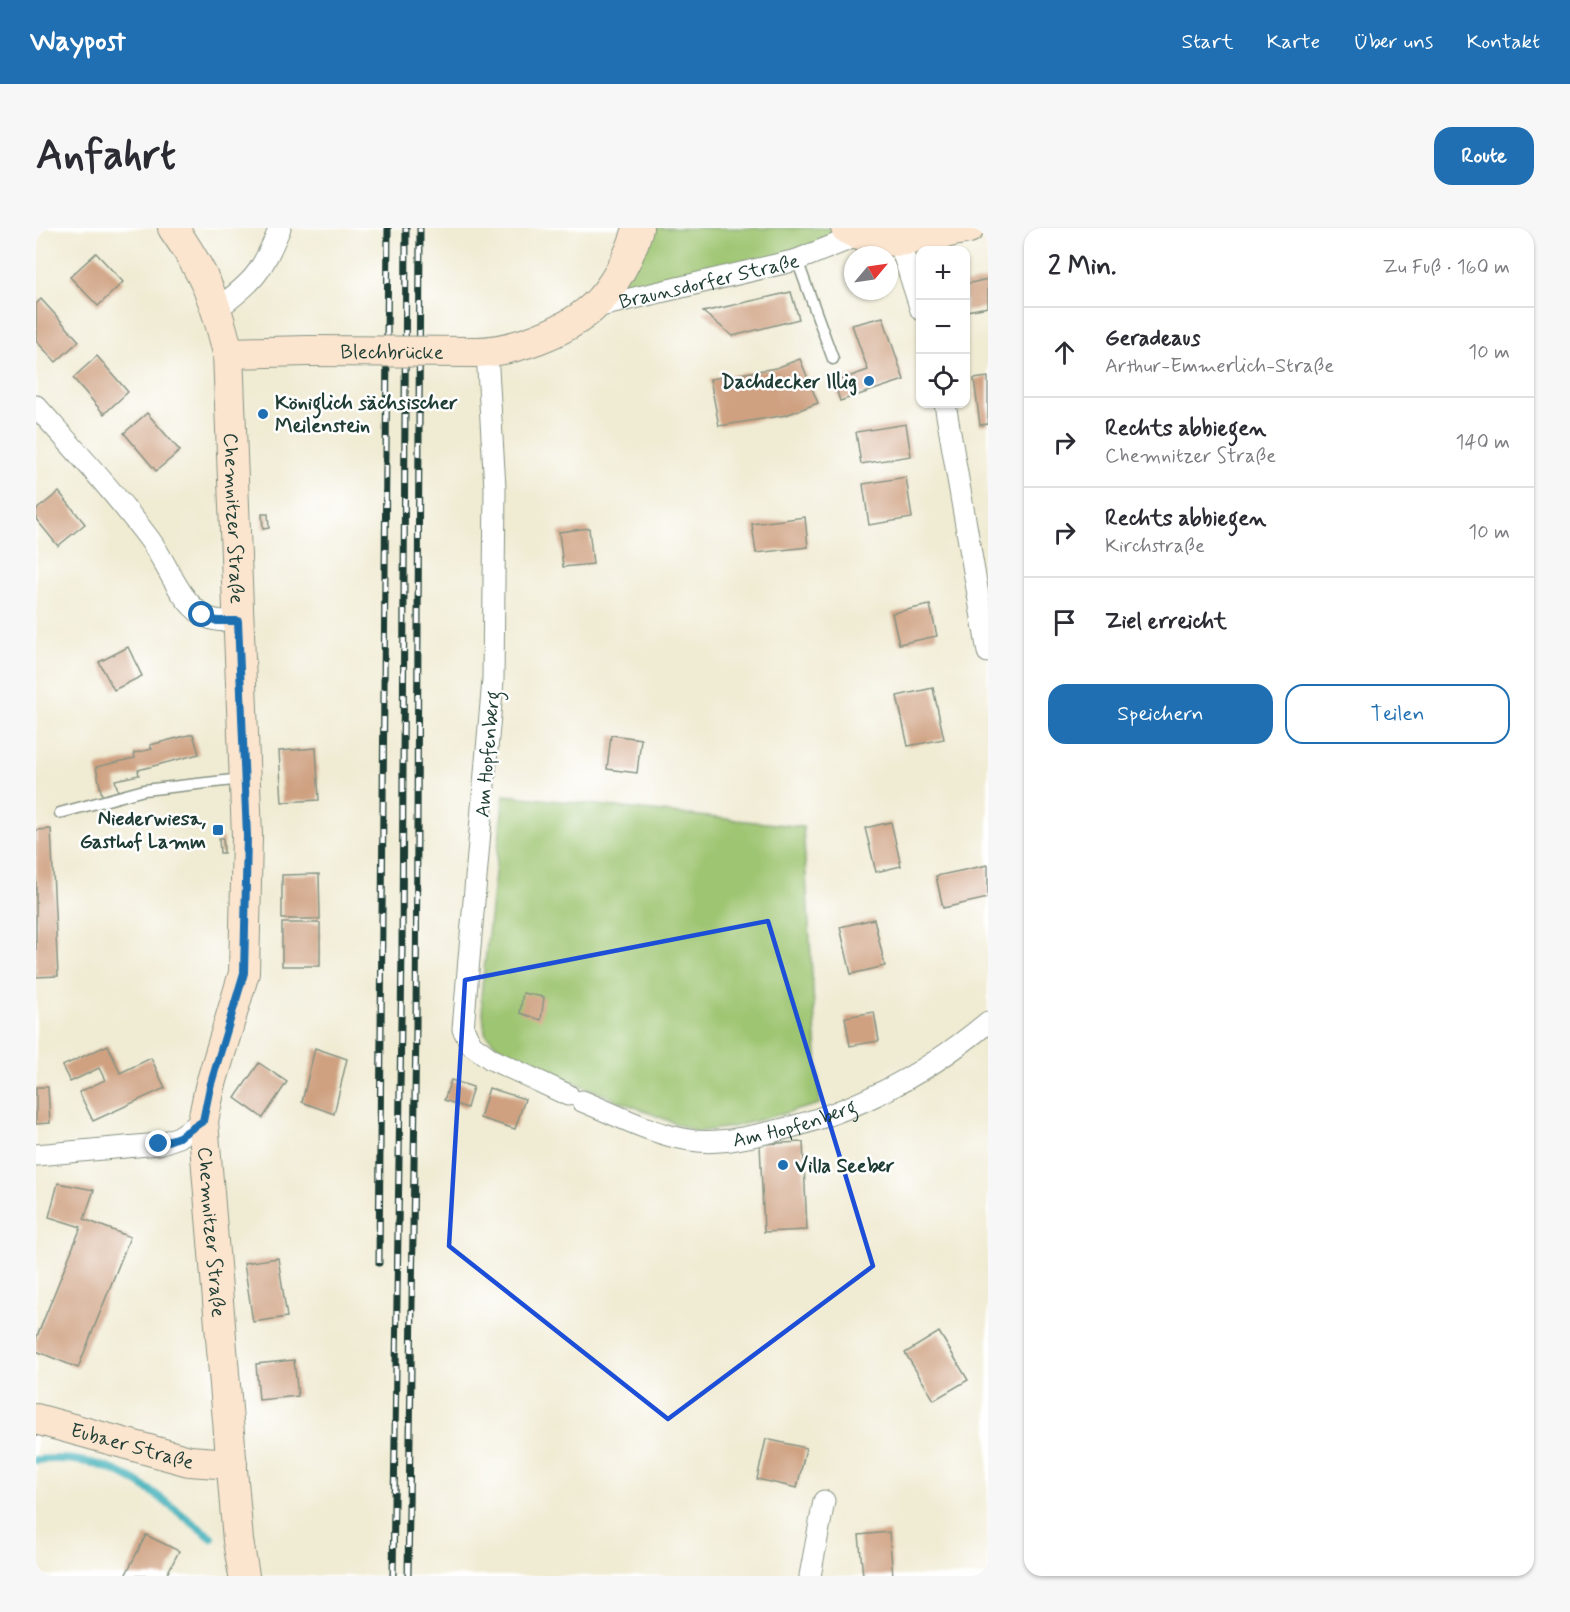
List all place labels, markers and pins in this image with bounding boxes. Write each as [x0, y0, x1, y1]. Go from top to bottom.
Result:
place label: Dachdecker Illig [721, 369, 857, 396]
marker: Dachdecker Illig [862, 374, 876, 388]
place label: Königlich sächsischer Meilenstein [275, 390, 458, 440]
marker: Königlich sächsischer Meilenstein [256, 407, 270, 421]
place label: Niederwiesa, Gasthof Lamm [80, 806, 207, 856]
marker: Niederwiesa, Gasthof Lamm [211, 823, 225, 837]
place label: Villa Seeber [795, 1153, 895, 1180]
marker: Villa Seeber [776, 1158, 790, 1172]

